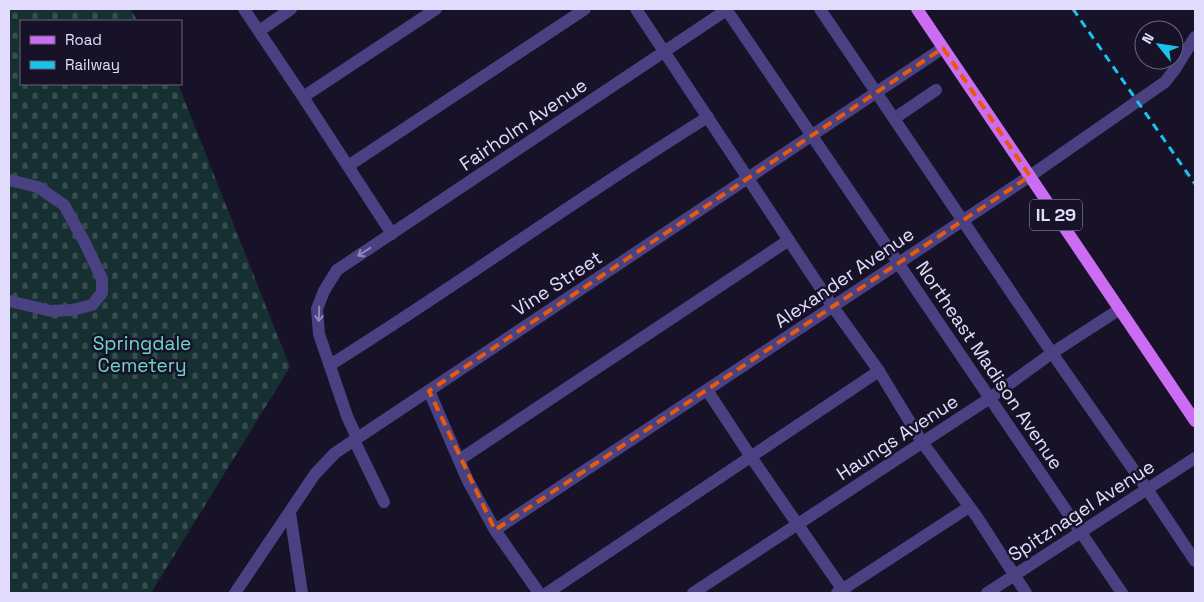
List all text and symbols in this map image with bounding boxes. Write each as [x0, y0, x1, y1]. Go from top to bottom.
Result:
legend [20, 20, 182, 85]
north arrow [1134, 20, 1184, 70]
text: Road [65, 30, 102, 49]
text: N [1138, 30, 1158, 47]
text: Railway [65, 55, 120, 74]
street label: Fairholm Avenue [455, 72, 592, 176]
road number: IL 29 [1030, 200, 1082, 230]
street label: Alexander Avenue [770, 221, 919, 333]
street label: Vine Street [508, 245, 607, 322]
one-way arrow [358, 247, 372, 257]
street label: Northeast Madison Avenue [910, 256, 1069, 474]
one-way arrow [314, 305, 323, 321]
park label: Springdale Cemetery [93, 331, 191, 378]
street label: Haungs Avenue [832, 389, 963, 486]
street label: Spitznagel Avenue [1003, 454, 1159, 567]

